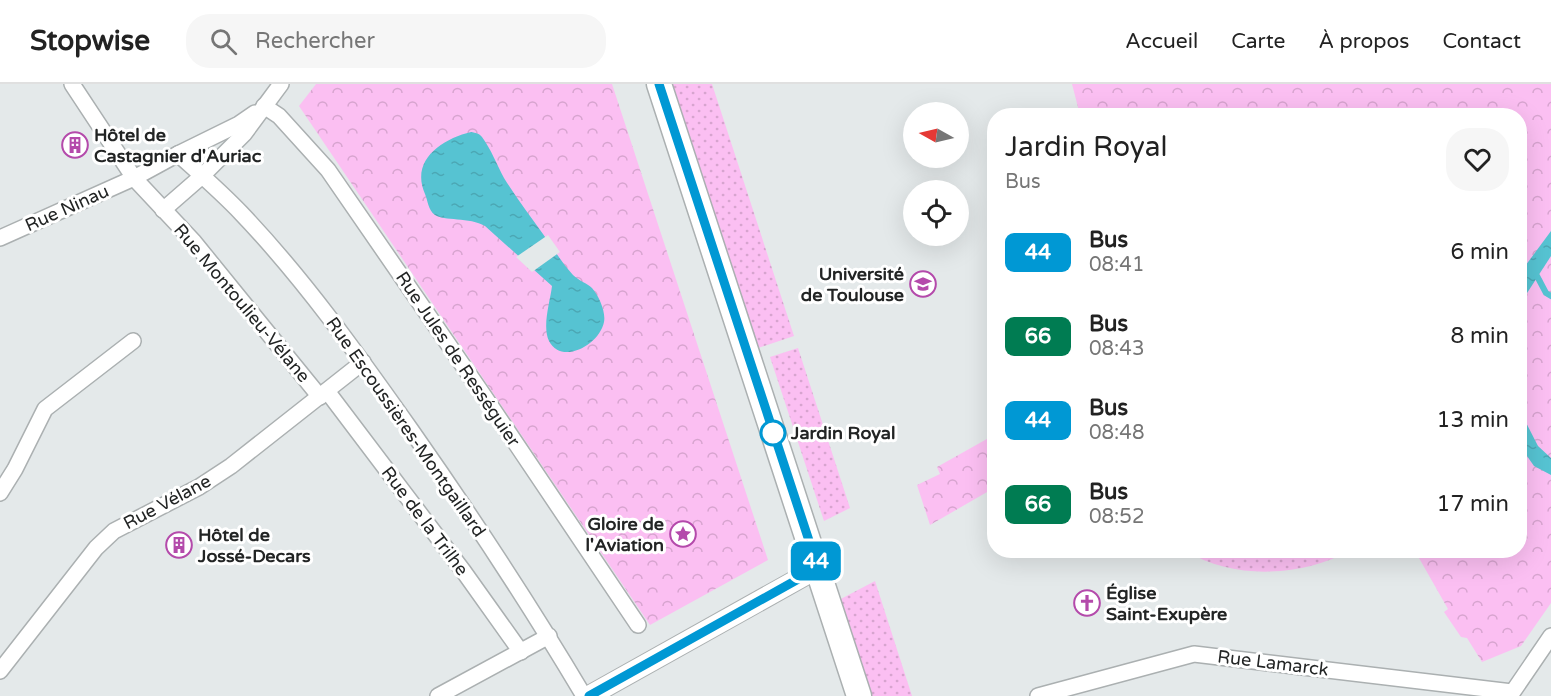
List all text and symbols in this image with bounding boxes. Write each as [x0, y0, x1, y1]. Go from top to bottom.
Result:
search box [186, 14, 606, 68]
text: Stopwise [30, 24, 150, 58]
icon: search [207, 25, 240, 58]
text: Rechercher [255, 28, 375, 54]
text: Accueil [1125, 29, 1198, 54]
text: Carte [1231, 29, 1285, 54]
text: À propos [1318, 29, 1409, 54]
text: Contact [1442, 29, 1521, 54]
north arrow [903, 102, 969, 168]
map controls [903, 102, 969, 246]
place label: Hôtel de Castagnier d'Auriac [94, 124, 262, 167]
button: heart [1446, 128, 1509, 191]
building icon: Hôtel de Castagnier d'Auriac [60, 130, 90, 160]
text: Jardin Royal [1005, 130, 1167, 164]
text: Bus [1005, 170, 1041, 194]
street label: Rue Ninau [22, 180, 112, 236]
button: locate [903, 180, 969, 246]
street label: Rue Montoulieu-Vélane [169, 219, 315, 387]
text: Bus [1089, 227, 1128, 253]
text: 6 min [1450, 239, 1509, 265]
text: 44 [1025, 240, 1051, 265]
text: 08:41 [1089, 253, 1144, 277]
place label: Université de Toulouse [801, 263, 904, 306]
street label: Rue Jules de Rességuier [391, 267, 525, 451]
school or university icon: Université de Toulouse [908, 269, 938, 299]
text: Bus [1089, 311, 1128, 337]
street label: Rue Escoussières-Montgaillard [321, 313, 491, 541]
text: 8 min [1450, 323, 1509, 349]
text: 66 [1025, 324, 1051, 349]
text: 08:43 [1089, 337, 1144, 361]
text: Bus [1089, 395, 1128, 421]
text: 13 min [1437, 407, 1509, 433]
text: 44 [1025, 408, 1051, 433]
marker: Jardin Royal [760, 420, 786, 446]
text: 08:48 [1089, 421, 1144, 445]
place label: Jardin Royal [790, 422, 895, 444]
street label: Rue de la Trilhe [377, 462, 473, 580]
street label: Rue Vélane [119, 470, 215, 534]
text: Bus [1089, 479, 1128, 505]
text: 17 min [1437, 491, 1509, 517]
text: 66 [1025, 492, 1051, 517]
text: 08:52 [1089, 505, 1144, 529]
place label: Gloire de l'Aviation [586, 513, 664, 556]
place icon: Gloire de l'Aviation [668, 519, 698, 549]
place label: Hôtel de Jossé-Decars [197, 524, 311, 567]
building icon: Hôtel de Jossé-Decars [164, 530, 194, 560]
line badge: 44 [789, 542, 843, 580]
text: 44 [803, 549, 829, 574]
place label: Église Saint-Exupère [1106, 582, 1227, 625]
church icon: Église Saint-Exupère [1072, 588, 1102, 618]
street label: Rue Lamarck [1216, 645, 1330, 681]

